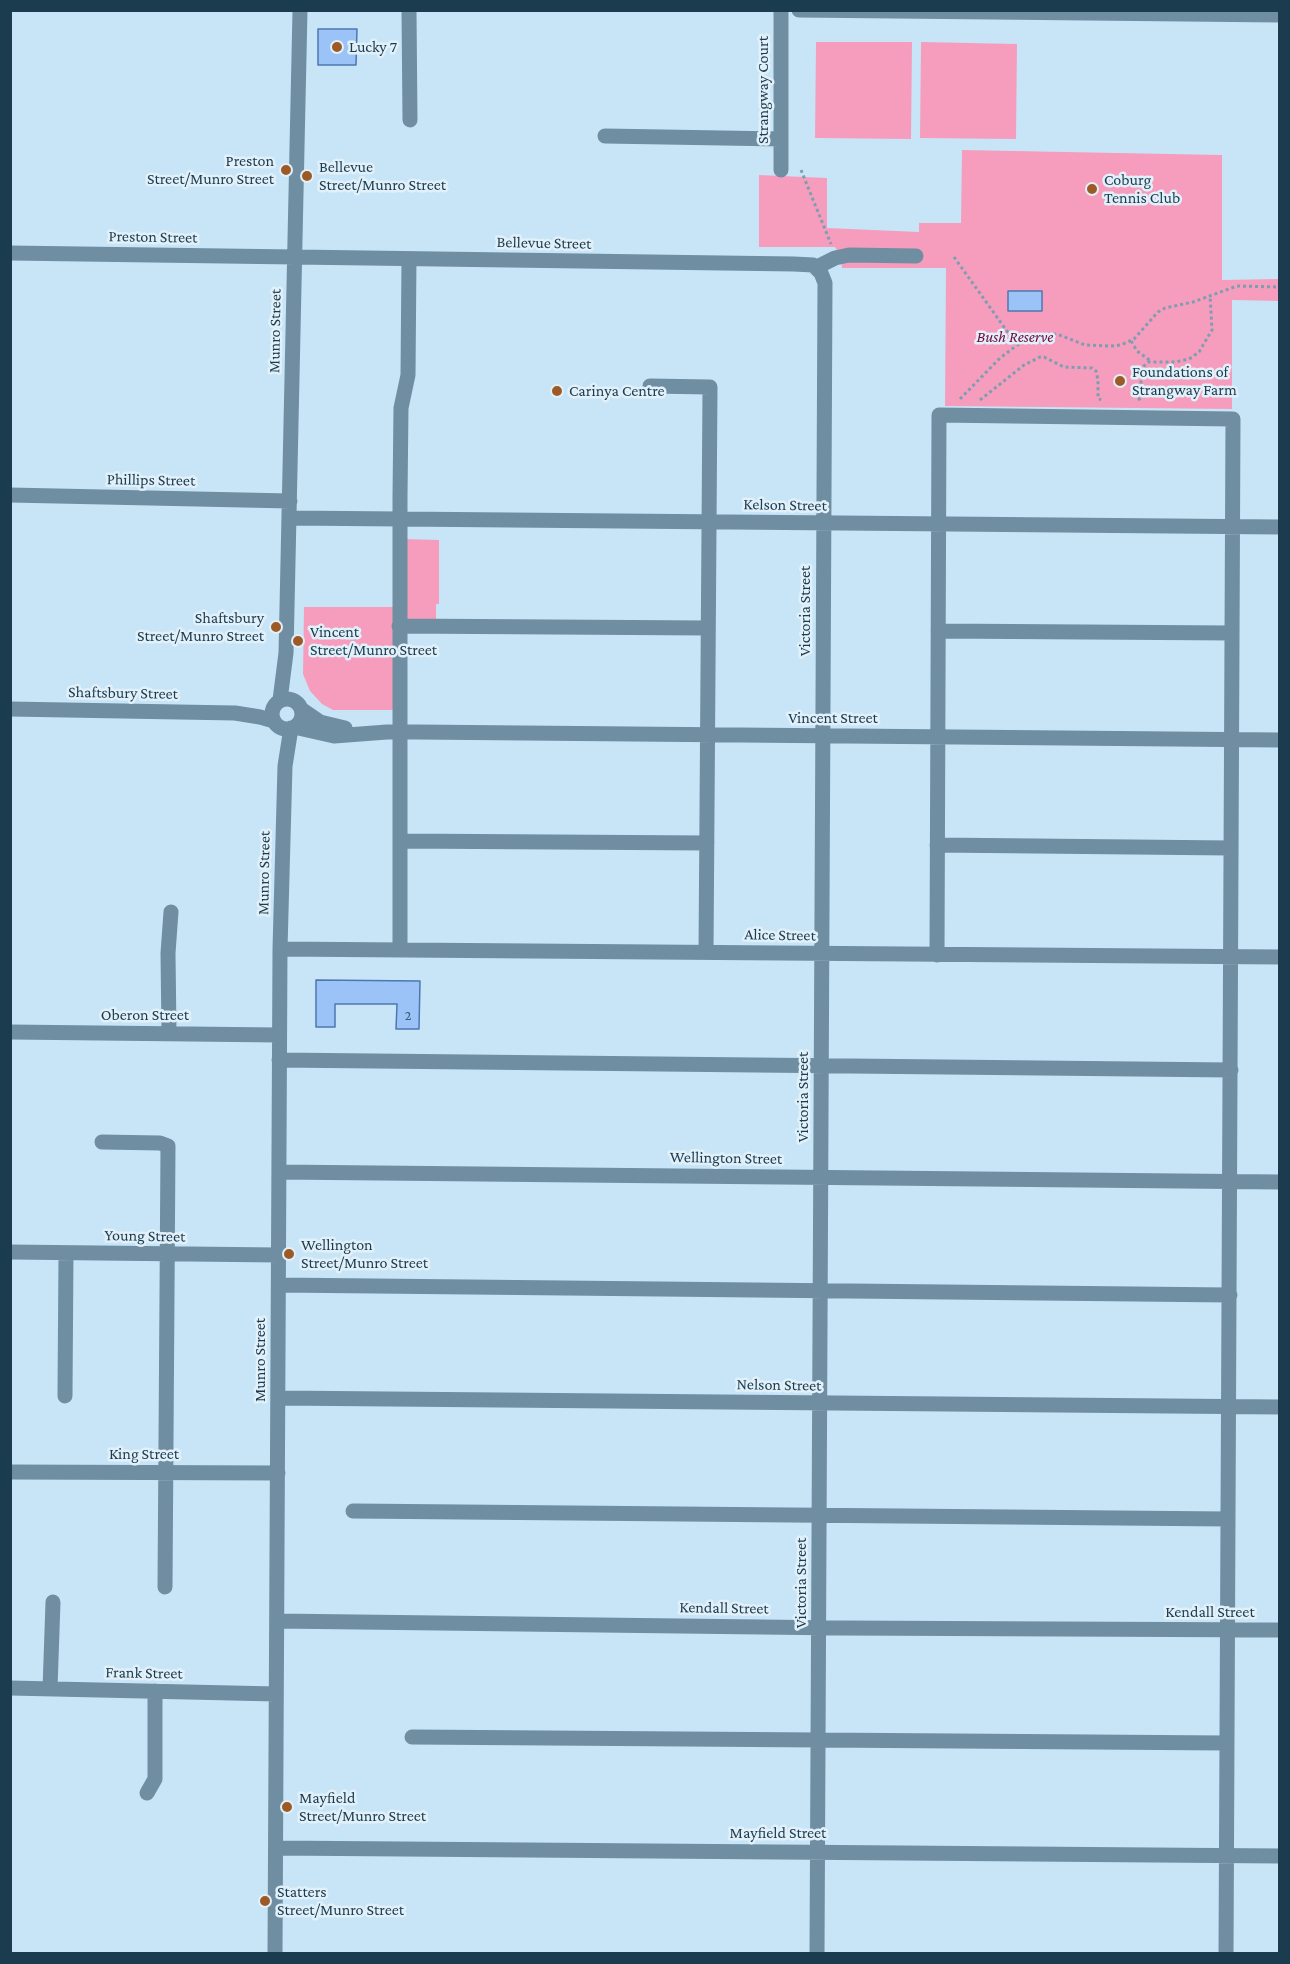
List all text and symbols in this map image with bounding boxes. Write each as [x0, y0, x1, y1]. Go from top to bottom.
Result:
street label: Strangway Court [753, 36, 773, 144]
place label: Lucky 7 [349, 37, 397, 57]
marker: Lucky 7 [330, 40, 344, 54]
place label: Preston Street/Munro Street [147, 151, 274, 189]
place label: Bellevue Street/Munro Street [319, 157, 446, 195]
marker: Preston Street/Munro Street [279, 163, 293, 177]
marker: Bellevue Street/Munro Street [300, 169, 314, 183]
place label: Coburg Tennis Club [1104, 170, 1180, 208]
marker: Coburg Tennis Club [1085, 182, 1099, 196]
street label: Preston Street [108, 227, 198, 247]
street label: Bellevue Street [497, 233, 591, 253]
street label: Munro Street [265, 289, 285, 373]
park label: Bush Reserve [977, 327, 1053, 347]
place label: Foundations of Strangway Farm [1132, 362, 1237, 400]
marker: Foundations of Strangway Farm [1113, 374, 1127, 388]
place label: Carinya Centre [569, 381, 665, 401]
marker: Carinya Centre [550, 384, 564, 398]
street label: Phillips Street [107, 470, 195, 490]
street label: Kelson Street [743, 495, 827, 515]
street label: Victoria Street [795, 566, 815, 656]
place label: Shaftsbury Street/Munro Street [137, 608, 264, 646]
marker: Shaftsbury Street/Munro Street [269, 620, 283, 634]
place label: Vincent Street/Munro Street [310, 622, 437, 660]
marker: Vincent Street/Munro Street [291, 634, 305, 648]
street label: Shaftsbury Street [68, 682, 178, 704]
street label: Vincent Street [788, 708, 878, 728]
street label: Munro Street [254, 831, 274, 915]
street label: Alice Street [744, 925, 816, 945]
street label: Oberon Street [101, 1005, 189, 1025]
house number: 2 [405, 1008, 411, 1024]
street label: Victoria Street [793, 1052, 813, 1142]
street label: Wellington Street [670, 1147, 782, 1169]
street label: Young Street [105, 1226, 185, 1246]
place label: Wellington Street/Munro Street [301, 1235, 428, 1273]
marker: Wellington Street/Munro Street [282, 1247, 296, 1261]
street label: Munro Street [250, 1318, 270, 1402]
street label: Nelson Street [736, 1375, 822, 1395]
street label: King Street [109, 1444, 179, 1464]
street label: Victoria Street [791, 1538, 811, 1628]
street label: Kendall Street [679, 1598, 769, 1618]
street label: Kendall Street [1165, 1602, 1255, 1622]
street label: Frank Street [105, 1663, 183, 1683]
place label: Mayfield Street/Munro Street [299, 1788, 426, 1826]
marker: Mayfield Street/Munro Street [280, 1800, 294, 1814]
street label: Mayfield Street [730, 1823, 826, 1843]
place label: Statters Street/Munro Street [277, 1882, 404, 1920]
marker: Statters Street/Munro Street [258, 1894, 272, 1908]

